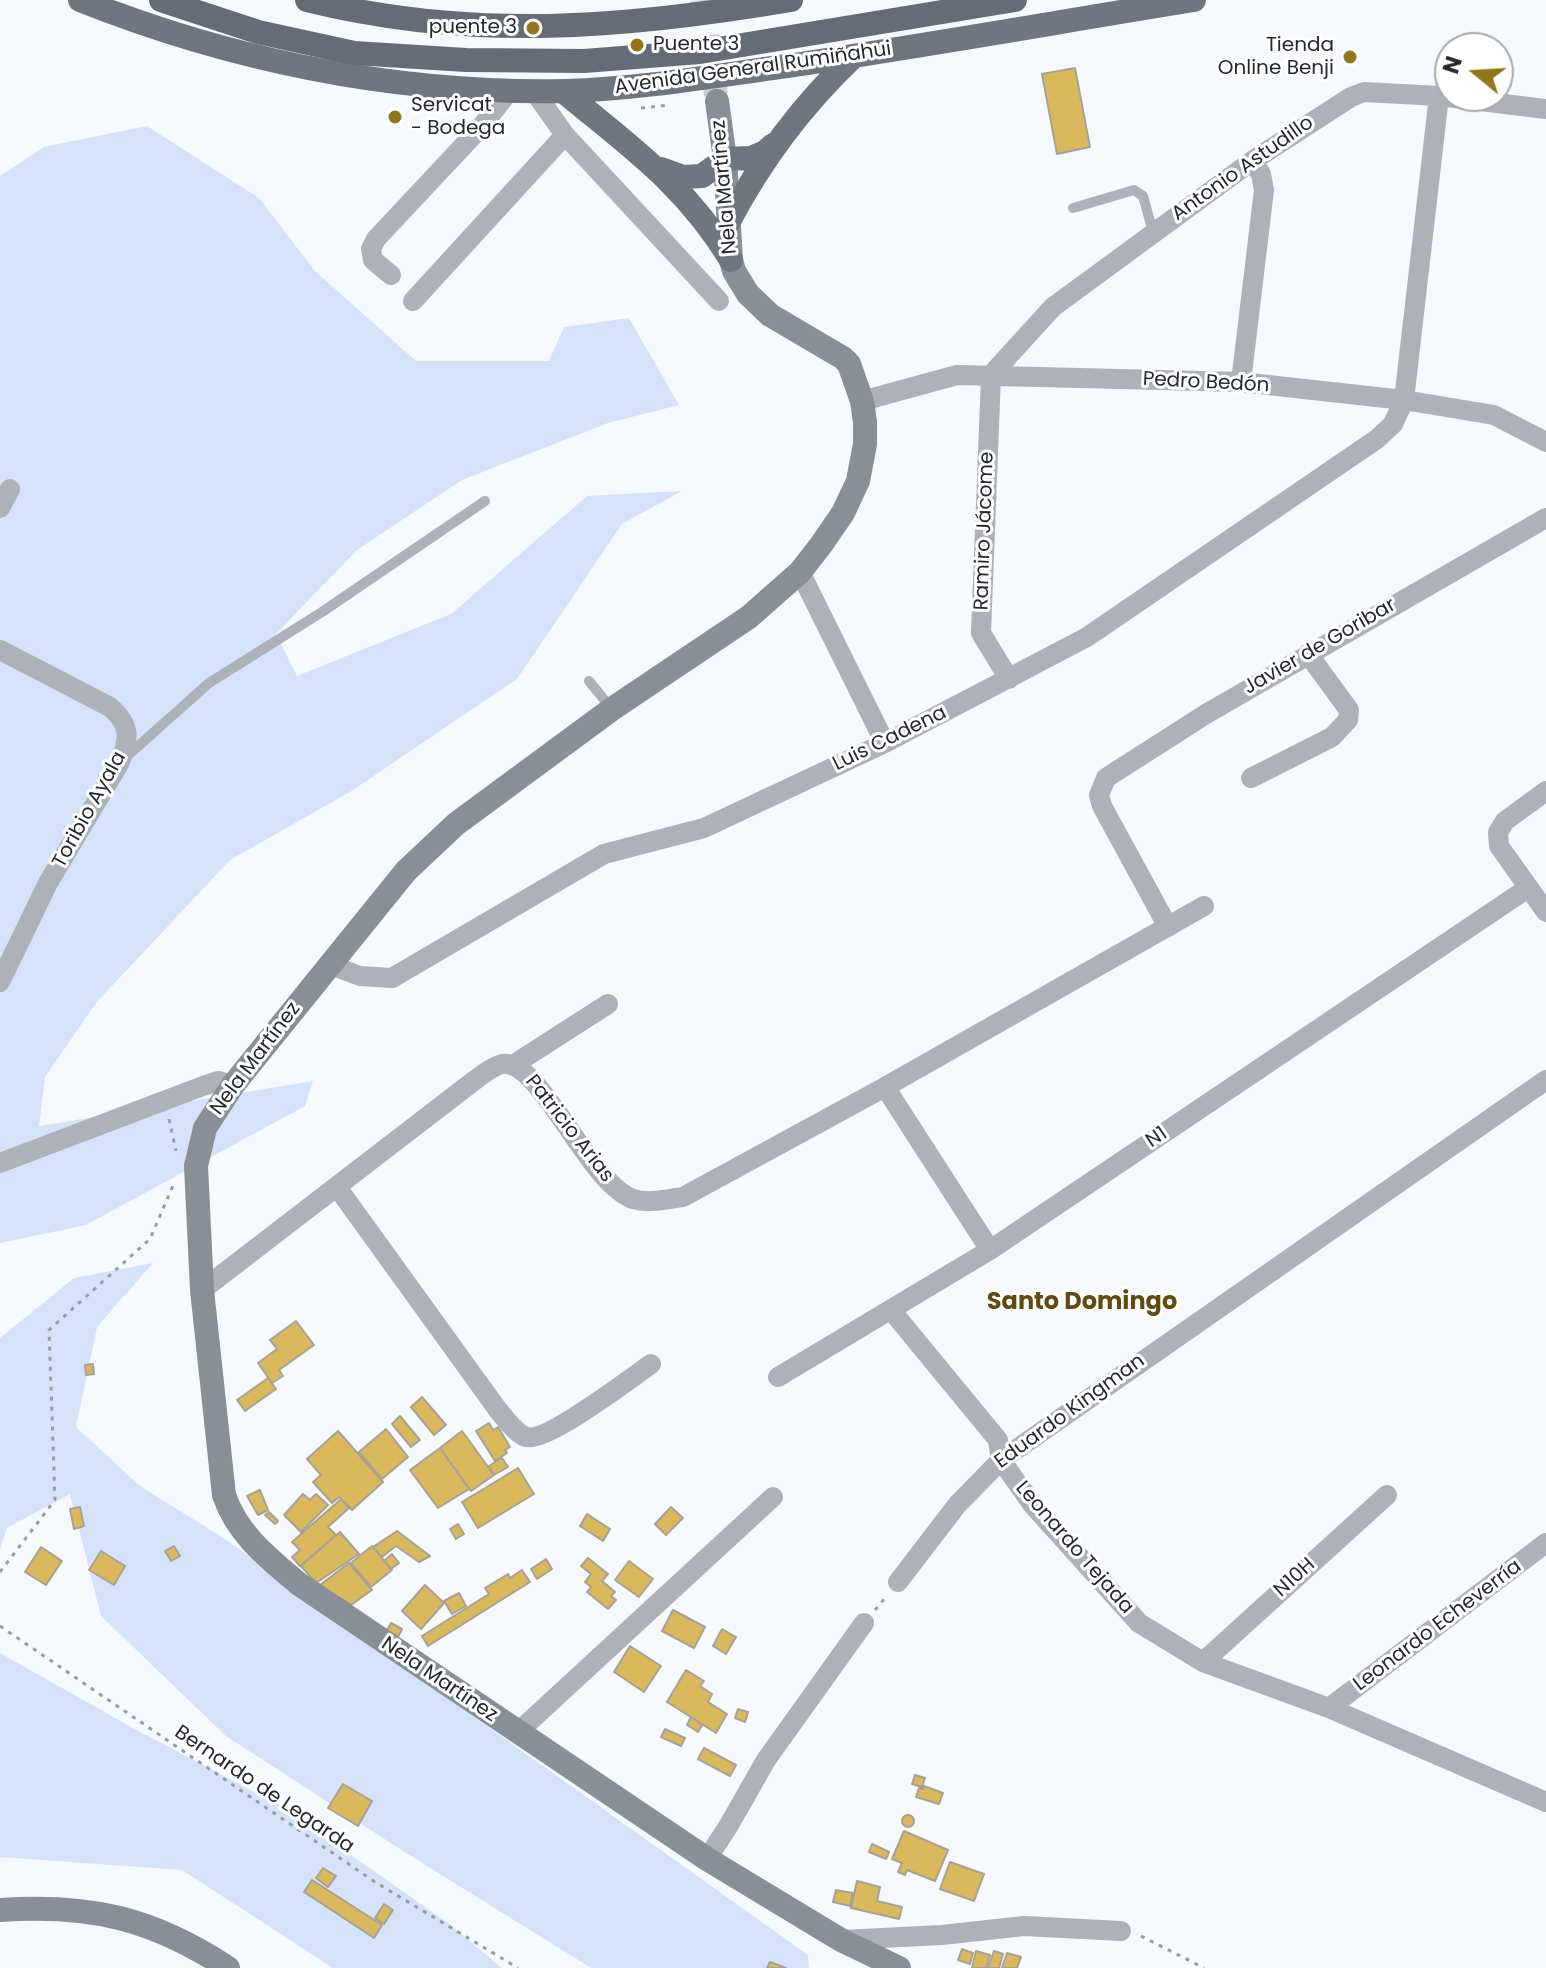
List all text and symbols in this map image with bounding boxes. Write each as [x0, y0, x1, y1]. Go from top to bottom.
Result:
place label: puente 3 [429, 16, 517, 40]
marker: puente 3 [524, 19, 542, 37]
north arrow [1434, 32, 1514, 112]
place label: Puente 3 [653, 33, 739, 57]
place label: Tienda Online Benji [1218, 34, 1334, 81]
marker: Puente 3 [628, 36, 646, 54]
street label: Avenida General Rumiñahui [613, 38, 893, 100]
marker: Tienda Online Benji [1341, 48, 1359, 66]
text: N [1435, 52, 1470, 78]
place label: Servicat - Bodega [411, 94, 505, 141]
marker: Servicat - Bodega [386, 108, 404, 126]
street label: Antonio Astudillo [1168, 111, 1318, 227]
street label: Nela Martínez [707, 119, 743, 255]
street label: Pedro Bedón [1142, 368, 1270, 398]
street label: Ramiro Jácome [970, 451, 1000, 611]
street label: Javier de Goribar [1240, 594, 1400, 700]
street label: Luis Cadena [829, 701, 951, 777]
street label: Toribio Ayala [48, 748, 132, 872]
street label: Nela Martínez [206, 998, 306, 1120]
street label: Patricio Arias [520, 1070, 618, 1188]
street label: N1 [1142, 1122, 1172, 1154]
district label: Santo Domingo [987, 1289, 1177, 1317]
street label: Eduardo Kingman [990, 1350, 1150, 1474]
street label: Leonardo Tejada [1010, 1477, 1138, 1619]
street label: N10H [1270, 1553, 1320, 1603]
street label: Leonardo Echeverría [1349, 1555, 1527, 1697]
street label: Nela Martínez [376, 1632, 502, 1728]
street label: Bernardo de Legarda [170, 1721, 358, 1859]

